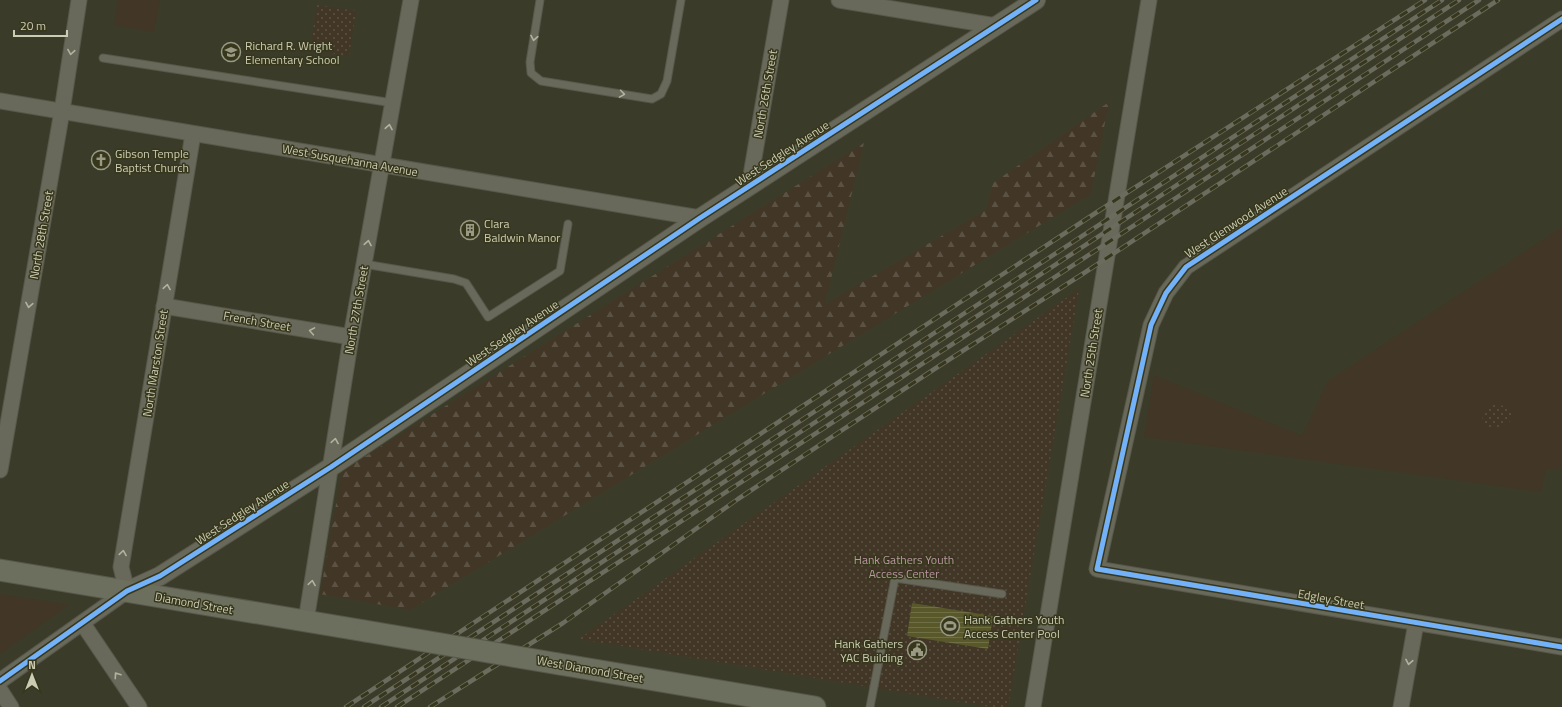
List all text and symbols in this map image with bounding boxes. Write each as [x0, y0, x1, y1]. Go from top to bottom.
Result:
scale bar [14, 12, 67, 38]
text: 20 m [20, 16, 46, 35]
one-way arrow [530, 35, 539, 42]
place label: Richard R. Wright Elementary School [245, 36, 339, 69]
school or university icon: Richard R. Wright Elementary School [220, 41, 242, 63]
street label: North 26th Street [748, 48, 782, 140]
one-way arrow [67, 49, 76, 55]
one-way arrow [619, 90, 625, 98]
street label: West Sedgley Avenue [731, 115, 833, 191]
one-way arrow [384, 124, 392, 130]
street label: West Susquehanna Avenue [281, 139, 419, 181]
place label: Gibson Temple Baptist Church [115, 144, 189, 177]
church icon: Gibson Temple Baptist Church [90, 149, 112, 171]
street label: West Glenwood Avenue [1181, 181, 1291, 263]
street label: North 28th Street [24, 189, 58, 281]
place label: Clara Baldwin Manor [484, 214, 560, 247]
building icon: Clara Baldwin Manor [459, 219, 481, 241]
one-way arrow [363, 240, 372, 247]
street label: North 27th Street [339, 264, 373, 356]
one-way arrow [162, 284, 171, 290]
street label: West Sedgley Avenue [462, 295, 562, 371]
one-way arrow [25, 302, 34, 308]
street label: French Street [222, 306, 293, 336]
street label: North Marston Street [137, 307, 173, 418]
street label: North 25th Street [1075, 307, 1108, 399]
one-way arrow [309, 327, 315, 336]
one-way arrow [330, 438, 339, 444]
street label: West Sedgley Avenue [191, 474, 293, 550]
one-way arrow [118, 550, 127, 556]
park label: Hank Gathers Youth Access Center [854, 550, 954, 583]
one-way arrow [307, 580, 316, 586]
street label: Edgley Street [1296, 584, 1366, 614]
street label: Diamond Street [153, 587, 235, 619]
place label: Hank Gathers Youth Access Center Pool [964, 610, 1064, 643]
sports icon: Hank Gathers Youth Access Center Pool [939, 615, 961, 637]
place label: Hank Gathers YAC Building [834, 634, 903, 667]
public building icon: Hank Gathers YAC Building [906, 639, 928, 661]
street label: West Diamond Street [535, 650, 646, 688]
north arrow [12, 655, 52, 695]
text: N [28, 657, 36, 673]
one-way arrow [1405, 658, 1414, 665]
one-way arrow [114, 672, 122, 679]

